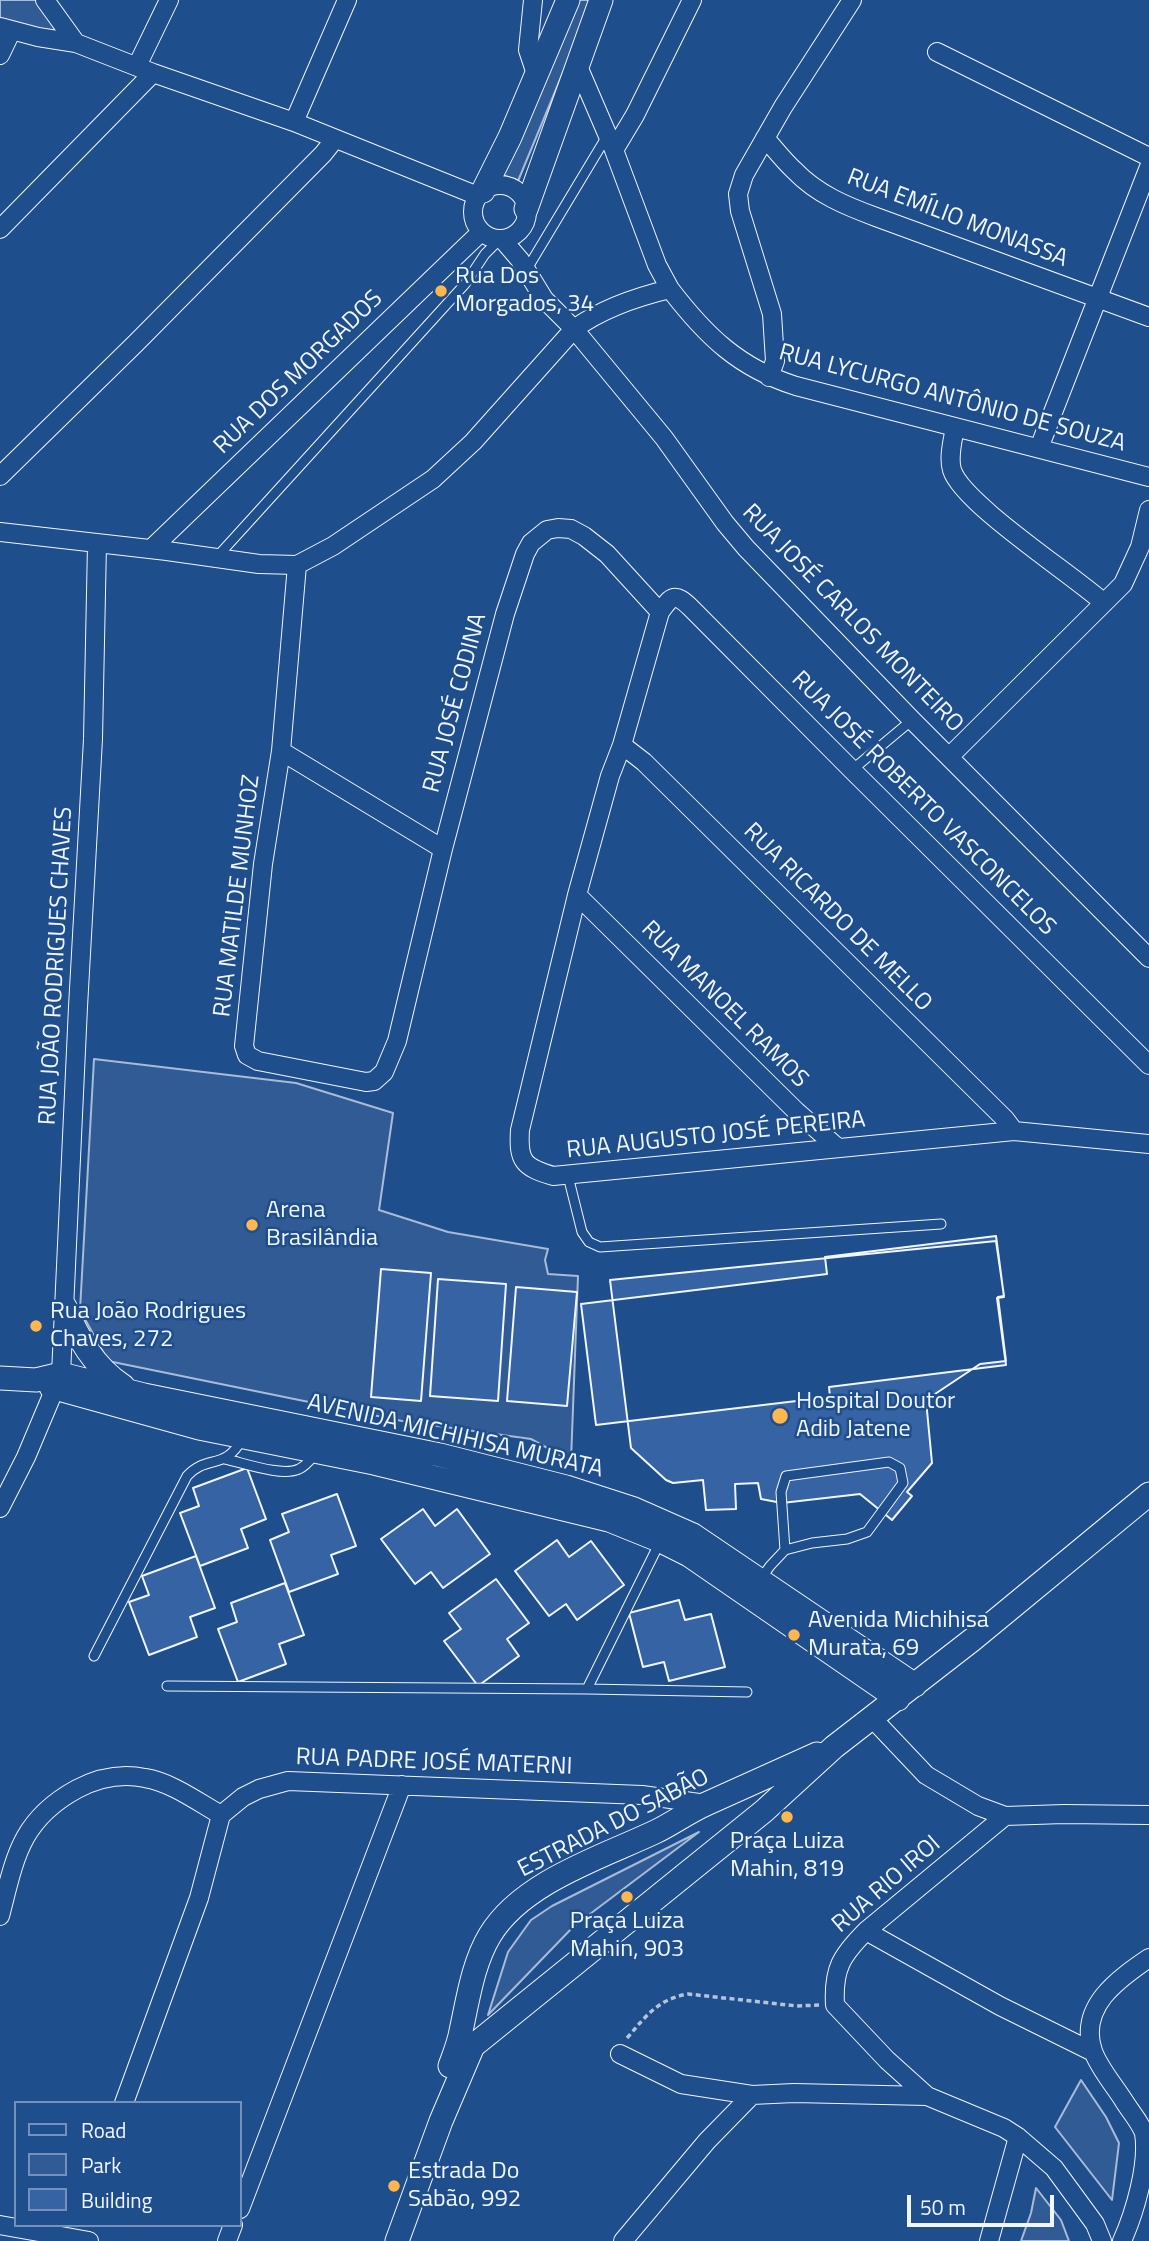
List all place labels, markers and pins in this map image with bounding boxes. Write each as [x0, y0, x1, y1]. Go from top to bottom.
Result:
place label: Rua Dos Morgados, 34 [455, 263, 594, 319]
marker: Rua Dos Morgados, 34 [433, 283, 449, 299]
place label: Arena Brasilândia [266, 1197, 378, 1253]
marker: Arena Brasilândia [244, 1217, 260, 1233]
place label: Rua João Rodrigues Chaves, 272 [50, 1298, 246, 1354]
marker: Rua João Rodrigues Chaves, 272 [28, 1318, 44, 1334]
place label: Hospital Doutor Adib Jatene [796, 1388, 955, 1444]
marker: Hospital Doutor Adib Jatene [770, 1406, 790, 1426]
place label: Avenida Michihisa Murata, 69 [808, 1607, 989, 1663]
marker: Avenida Michihisa Murata, 69 [786, 1627, 802, 1643]
marker: Praça Luiza Mahin, 819 [779, 1809, 795, 1825]
place label: Praça Luiza Mahin, 819 [730, 1828, 844, 1884]
marker: Praça Luiza Mahin, 903 [619, 1889, 635, 1905]
place label: Praça Luiza Mahin, 903 [570, 1908, 684, 1964]
place label: Estrada Do Sabão, 992 [408, 2158, 521, 2214]
marker: Estrada Do Sabão, 992 [386, 2178, 402, 2194]

